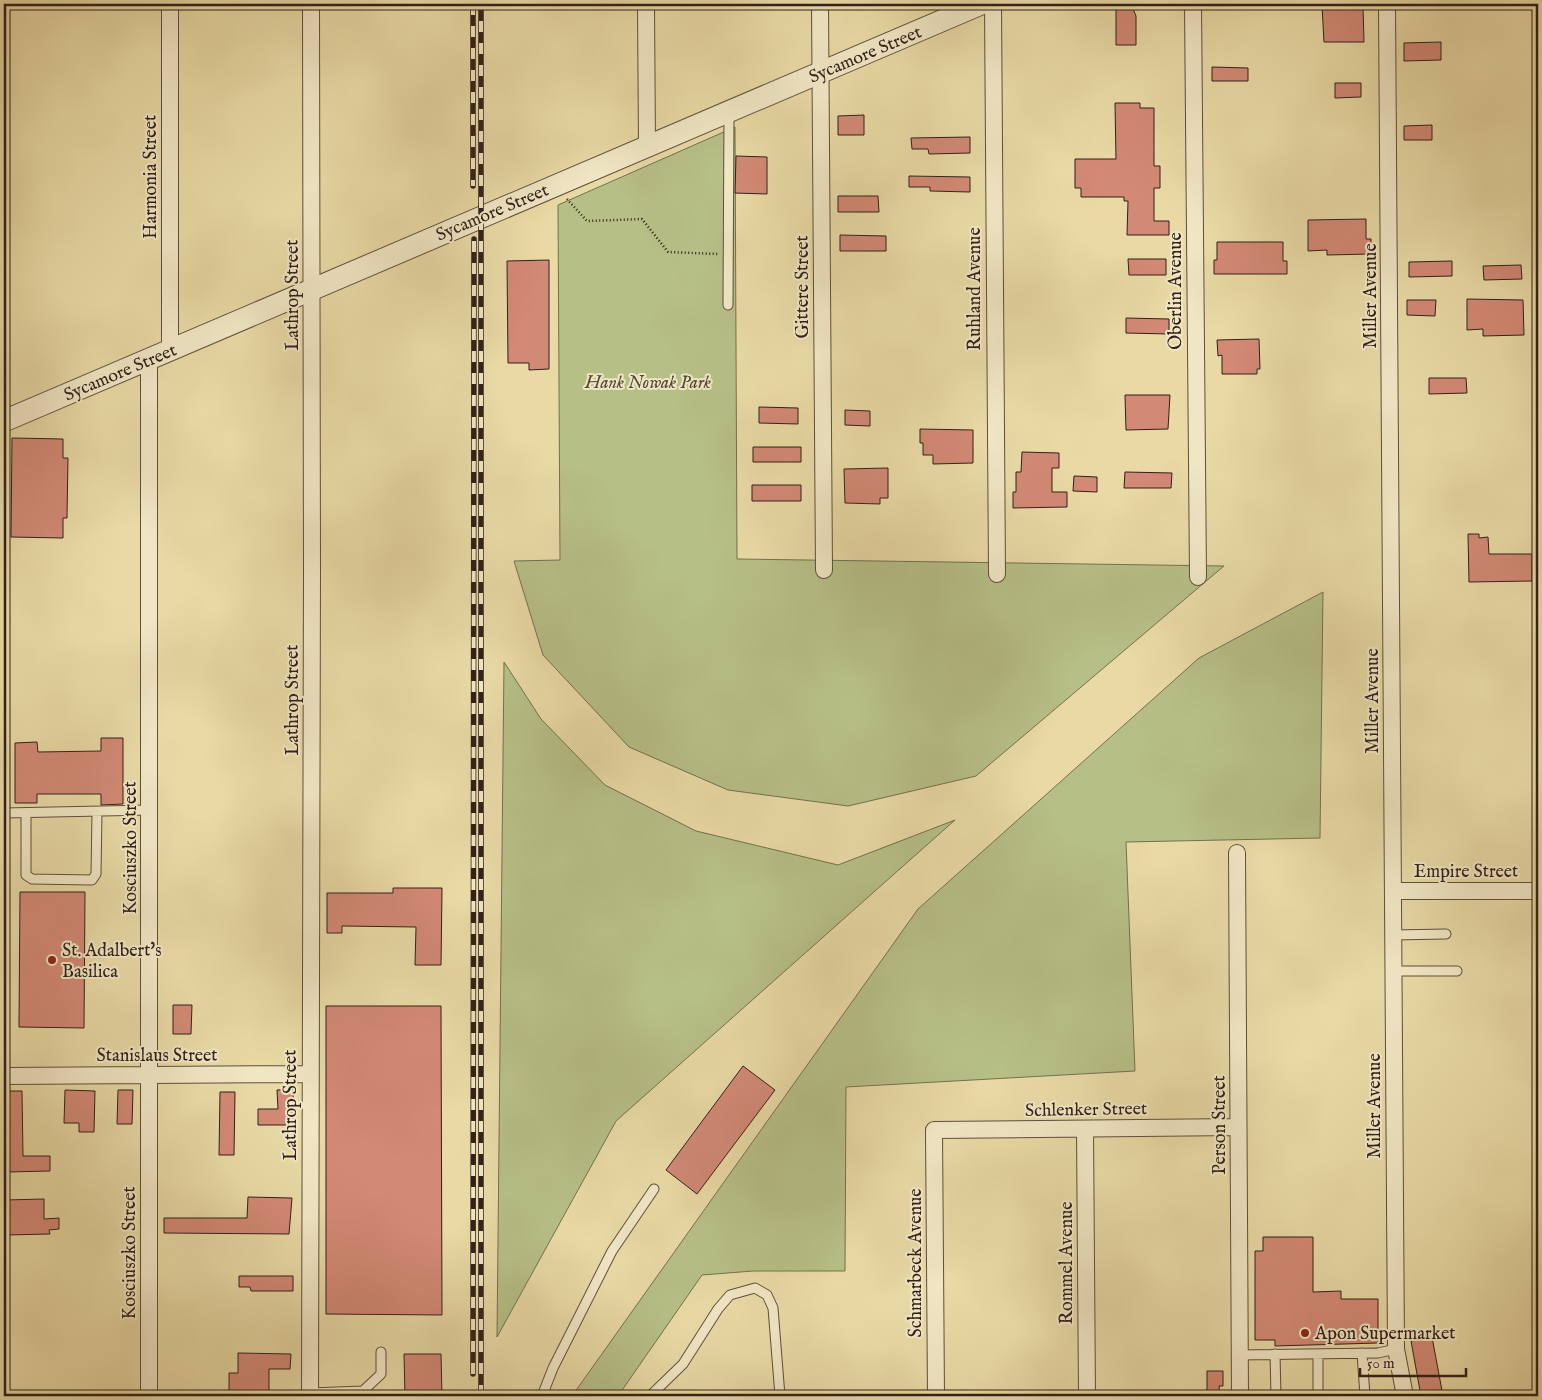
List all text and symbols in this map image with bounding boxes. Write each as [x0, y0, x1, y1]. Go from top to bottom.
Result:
street label: Sycamore Street [806, 21, 925, 89]
street label: Harmonia Street [140, 115, 163, 239]
street label: Sycamore Street [433, 179, 552, 247]
street label: Ruhland Avenue [964, 227, 987, 351]
street label: Oberlin Avenue [1165, 232, 1188, 350]
street label: Gittere Street [792, 235, 815, 339]
street label: Lathrop Street [282, 239, 305, 351]
street label: Miller Avenue [1360, 243, 1383, 349]
street label: Sycamore Street [61, 339, 180, 407]
park label: Hank Nowak Park [584, 372, 711, 395]
street label: Lathrop Street [282, 644, 305, 756]
street label: Miller Avenue [1362, 648, 1385, 754]
street label: Kosciuszko Street [120, 781, 143, 915]
street label: Empire Street [1414, 861, 1518, 884]
place label: St. Adalbert's Basilica [62, 940, 162, 984]
marker: St. Adalbert's Basilica [46, 954, 58, 966]
street label: Stanislaus Street [97, 1045, 217, 1068]
street label: Lathrop Street [280, 1049, 303, 1161]
street label: Miller Avenue [1364, 1053, 1387, 1159]
street label: Person Street [1209, 1075, 1232, 1175]
street label: Schlenker Street [1025, 1098, 1147, 1123]
street label: Kosciuszko Street [119, 1186, 142, 1320]
street label: Schmarbeck Avenue [905, 1188, 928, 1338]
street label: Rommel Avenue [1056, 1201, 1079, 1325]
place label: Apon Supermarket [1314, 1323, 1455, 1346]
marker: Apon Supermarket [1299, 1327, 1311, 1339]
scale bar [1360, 1345, 1466, 1377]
text: 50 m [1367, 1354, 1395, 1373]

